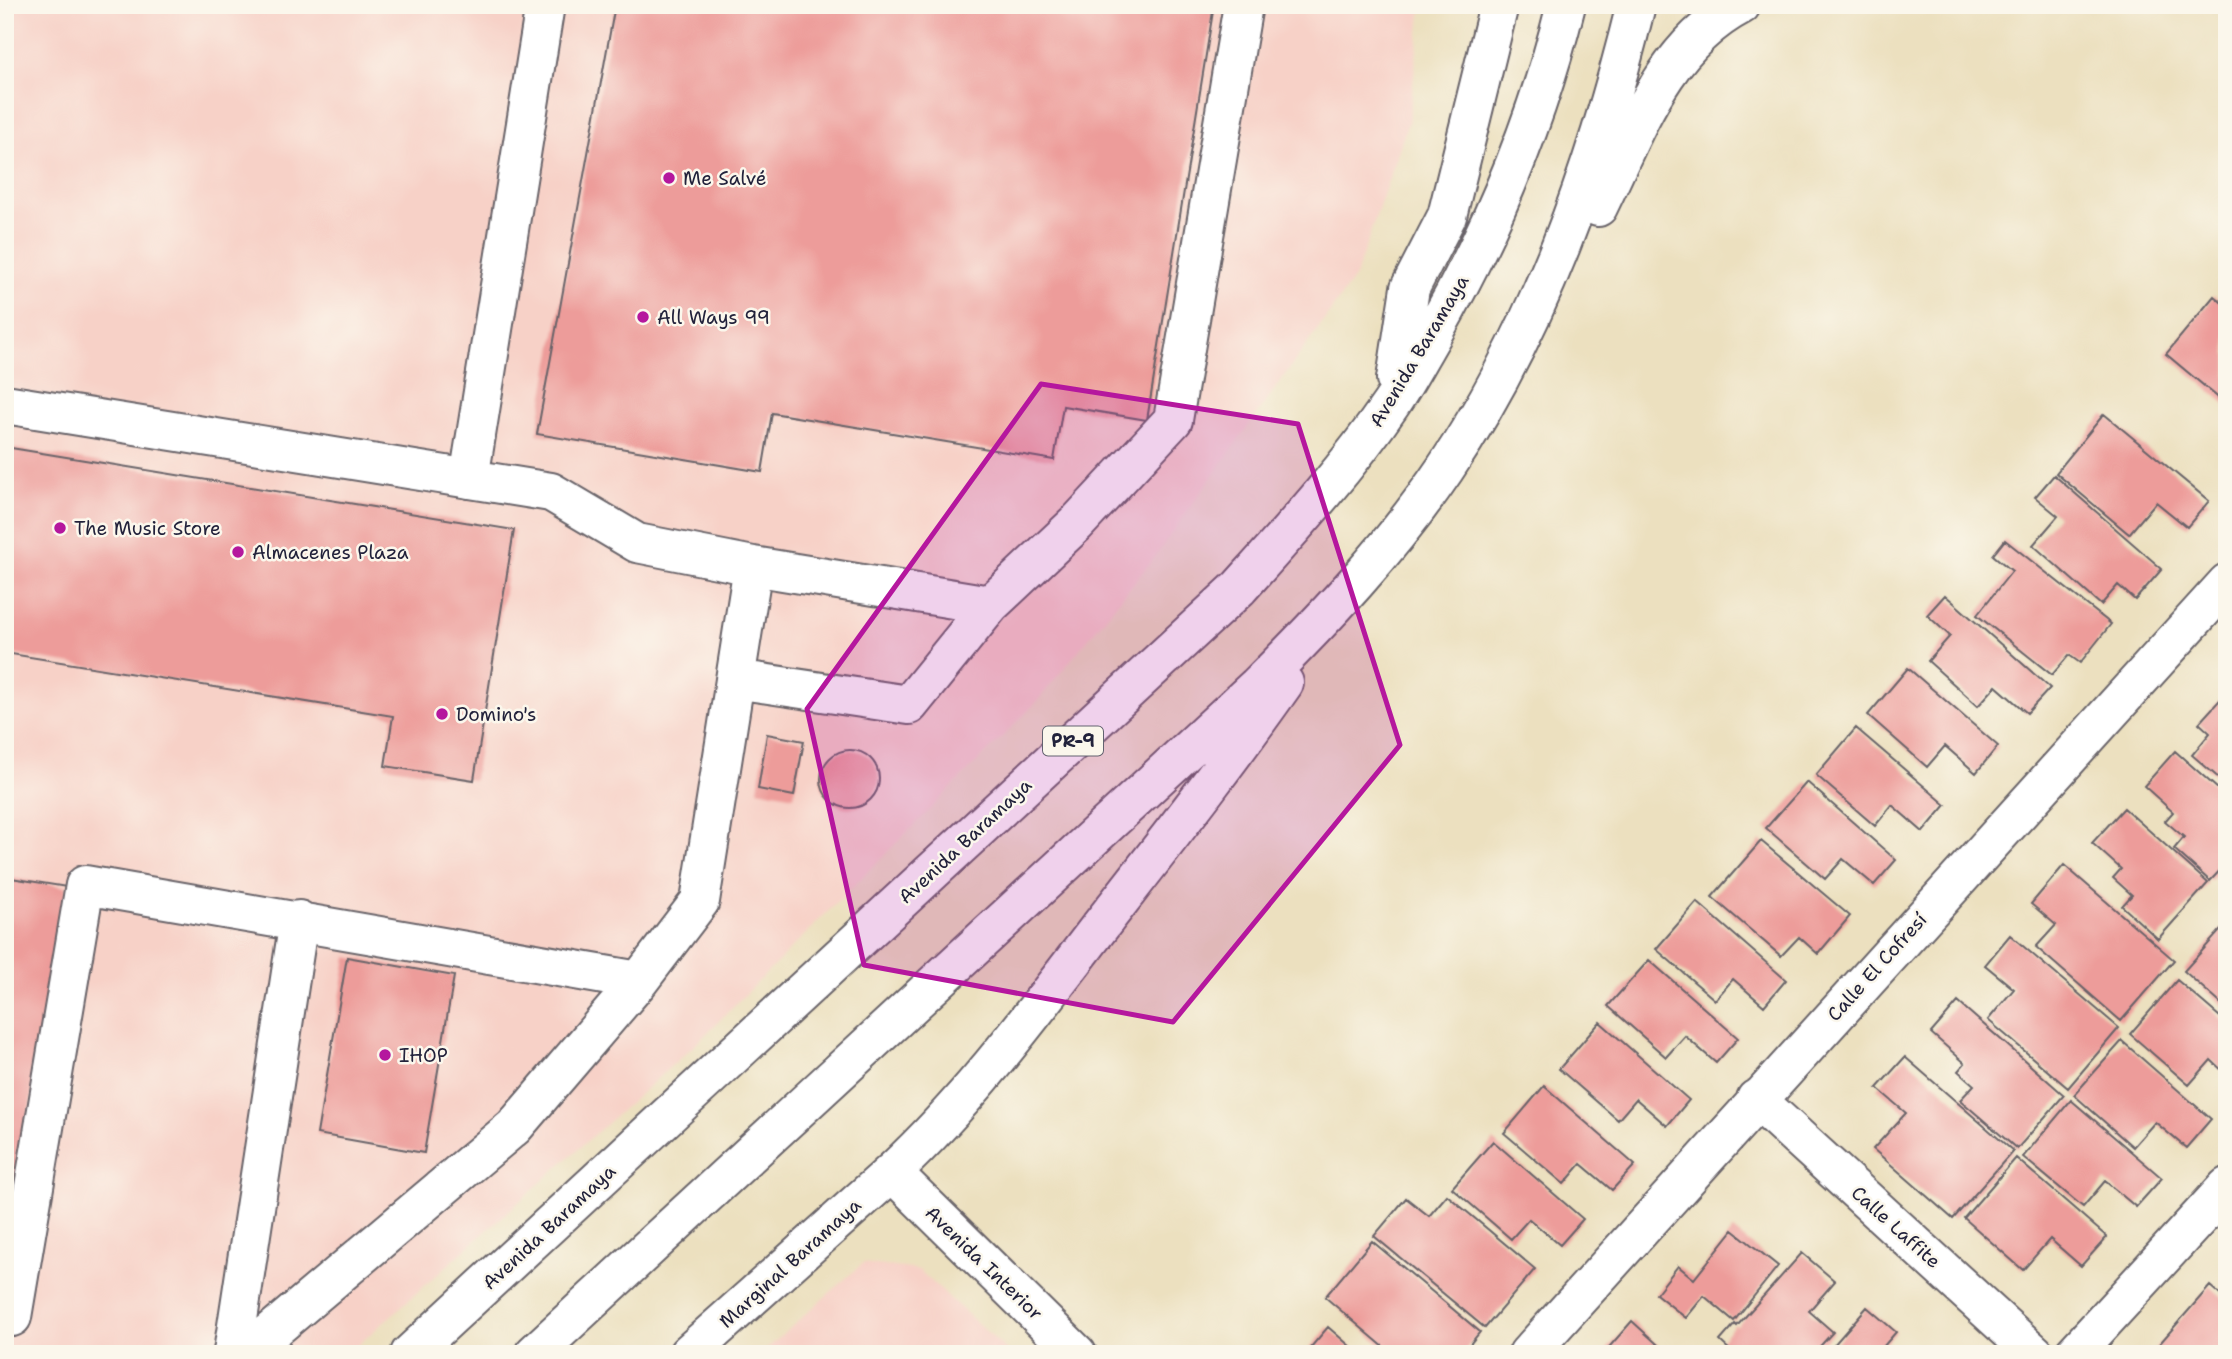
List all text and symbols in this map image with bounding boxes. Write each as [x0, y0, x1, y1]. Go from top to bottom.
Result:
place label: Me Salvé [683, 166, 766, 191]
marker: Me Salvé [661, 170, 677, 186]
street label: Avenida Baramaya [1364, 270, 1474, 432]
place label: All Ways 99 [657, 305, 770, 330]
marker: All Ways 99 [635, 309, 651, 325]
place label: The Music Store [74, 516, 221, 541]
marker: The Music Store [52, 520, 68, 536]
place label: Almacenes Plaza [252, 540, 409, 565]
marker: Almacenes Plaza [230, 544, 246, 560]
place label: Domino's [456, 702, 536, 727]
marker: Domino's [434, 706, 450, 722]
road number: PR-9 [1043, 726, 1103, 756]
street label: Avenida Baramaya [893, 773, 1037, 909]
street label: Calle El Cofresí [1822, 907, 1933, 1026]
place label: IHOP [399, 1043, 448, 1068]
marker: IHOP [377, 1047, 393, 1063]
street label: Avenida Baramaya [477, 1159, 621, 1295]
street label: Calle Laffite [1846, 1180, 1946, 1274]
street label: Marginal Baramaya [714, 1193, 866, 1333]
street label: Avenida Interior [920, 1200, 1048, 1326]

